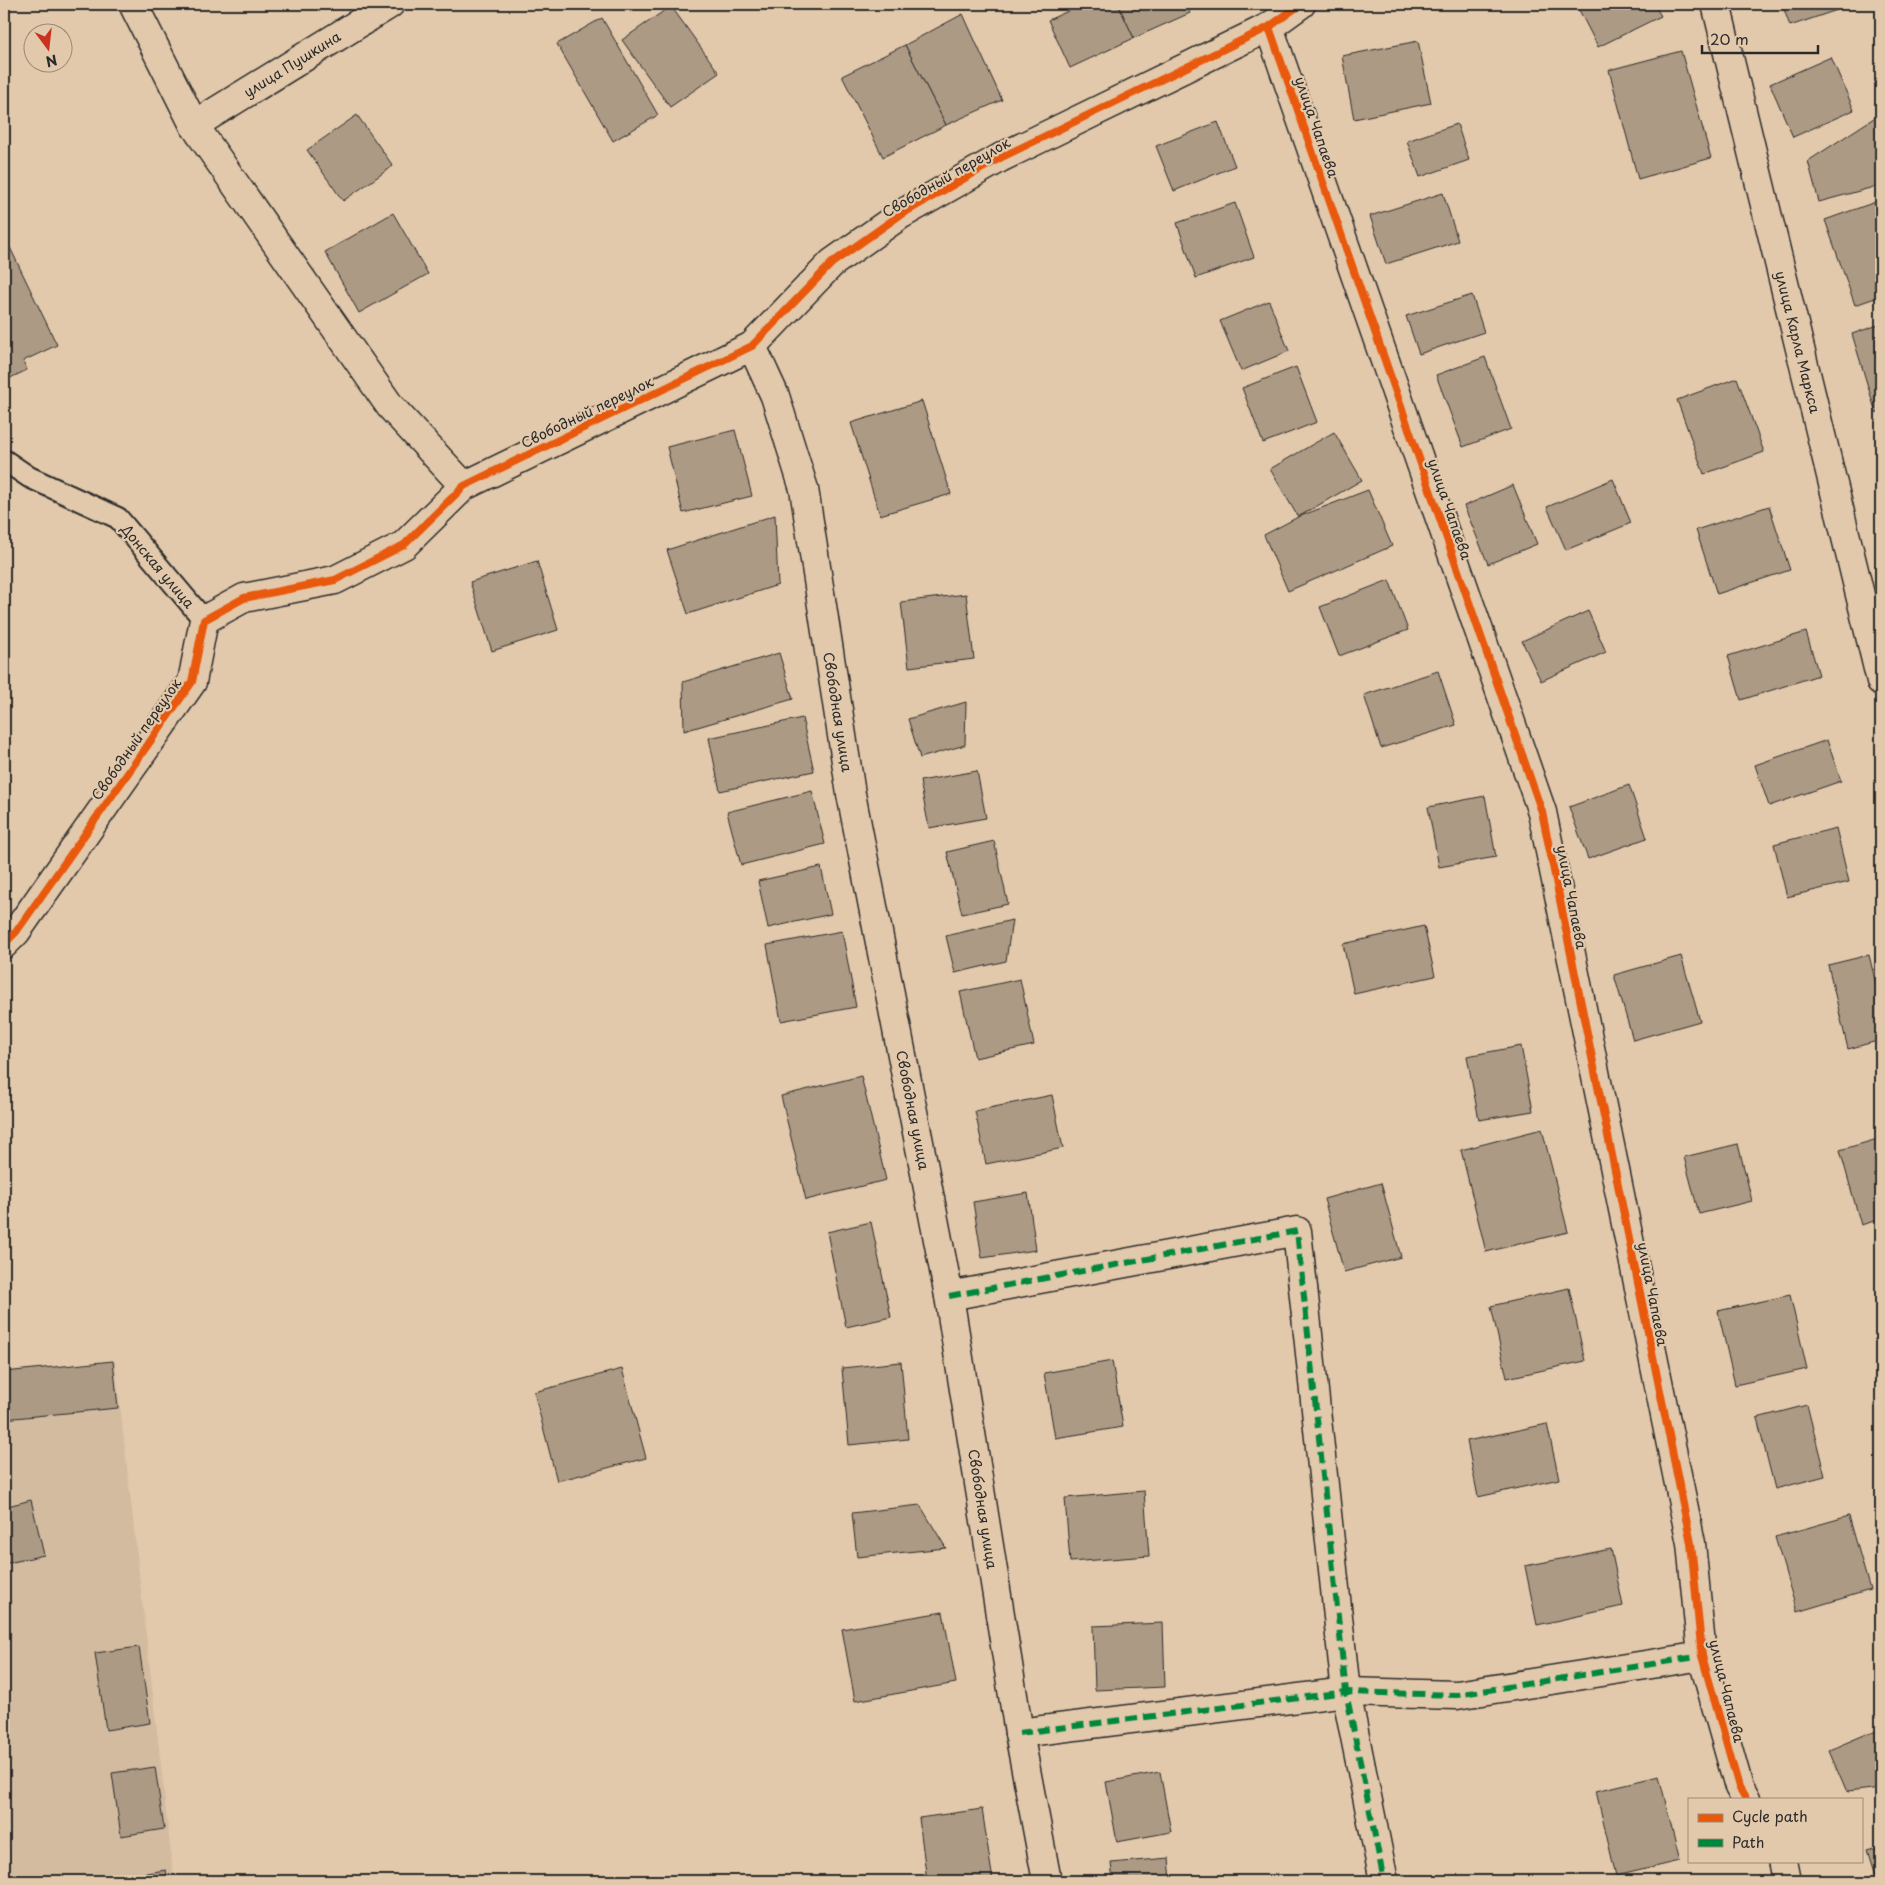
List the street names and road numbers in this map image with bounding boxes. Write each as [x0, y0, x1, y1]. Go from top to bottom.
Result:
street label: улица Пушкина [239, 26, 345, 102]
street label: улица Чапаева [1290, 74, 1344, 181]
street label: Свободный переулок [878, 131, 1015, 222]
street label: улица Карла Маркса [1770, 269, 1826, 416]
street label: Свободный переулок [517, 371, 657, 453]
street label: улица Чапаева [1423, 456, 1477, 563]
street label: Донская улица [116, 519, 200, 613]
street label: Свободная улица [818, 650, 858, 774]
street label: Свободный переулок [86, 673, 187, 804]
street label: улица Чапаева [1552, 843, 1592, 951]
street label: Свободная улица [891, 1048, 935, 1172]
street label: улица Чапаева [1633, 1240, 1673, 1348]
street label: Свободная улица [963, 1447, 1003, 1571]
street label: улица Чапаева [1704, 1637, 1750, 1745]

